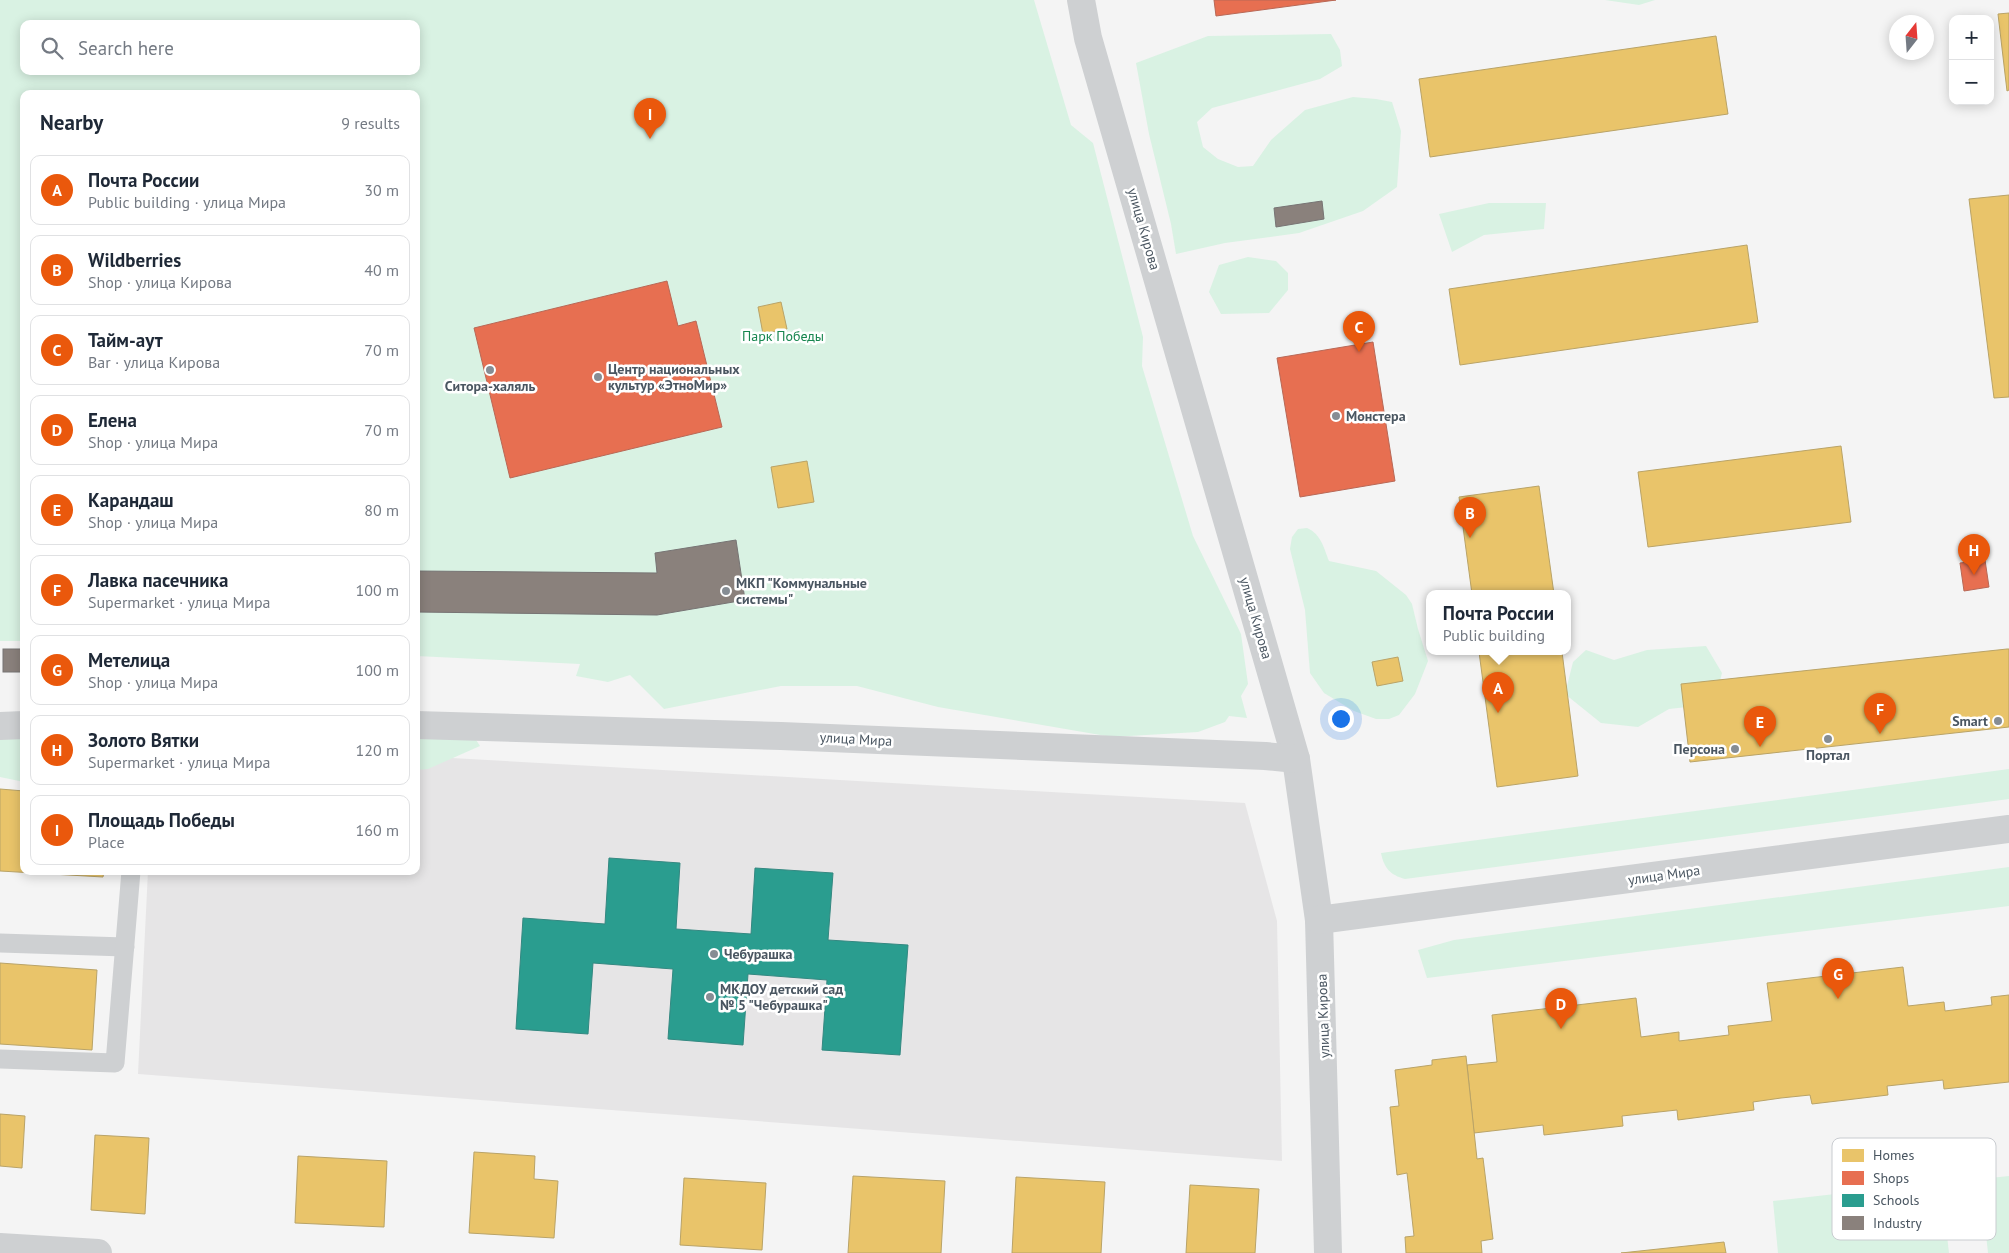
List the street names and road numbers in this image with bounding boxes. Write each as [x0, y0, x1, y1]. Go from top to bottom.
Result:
street label: улица Кирова [1124, 186, 1164, 272]
street label: улица Кирова [1236, 575, 1276, 661]
street label: улица Мира [819, 728, 893, 750]
street label: улица Мира [1627, 861, 1701, 889]
street label: улица Кирова [1313, 973, 1333, 1059]

